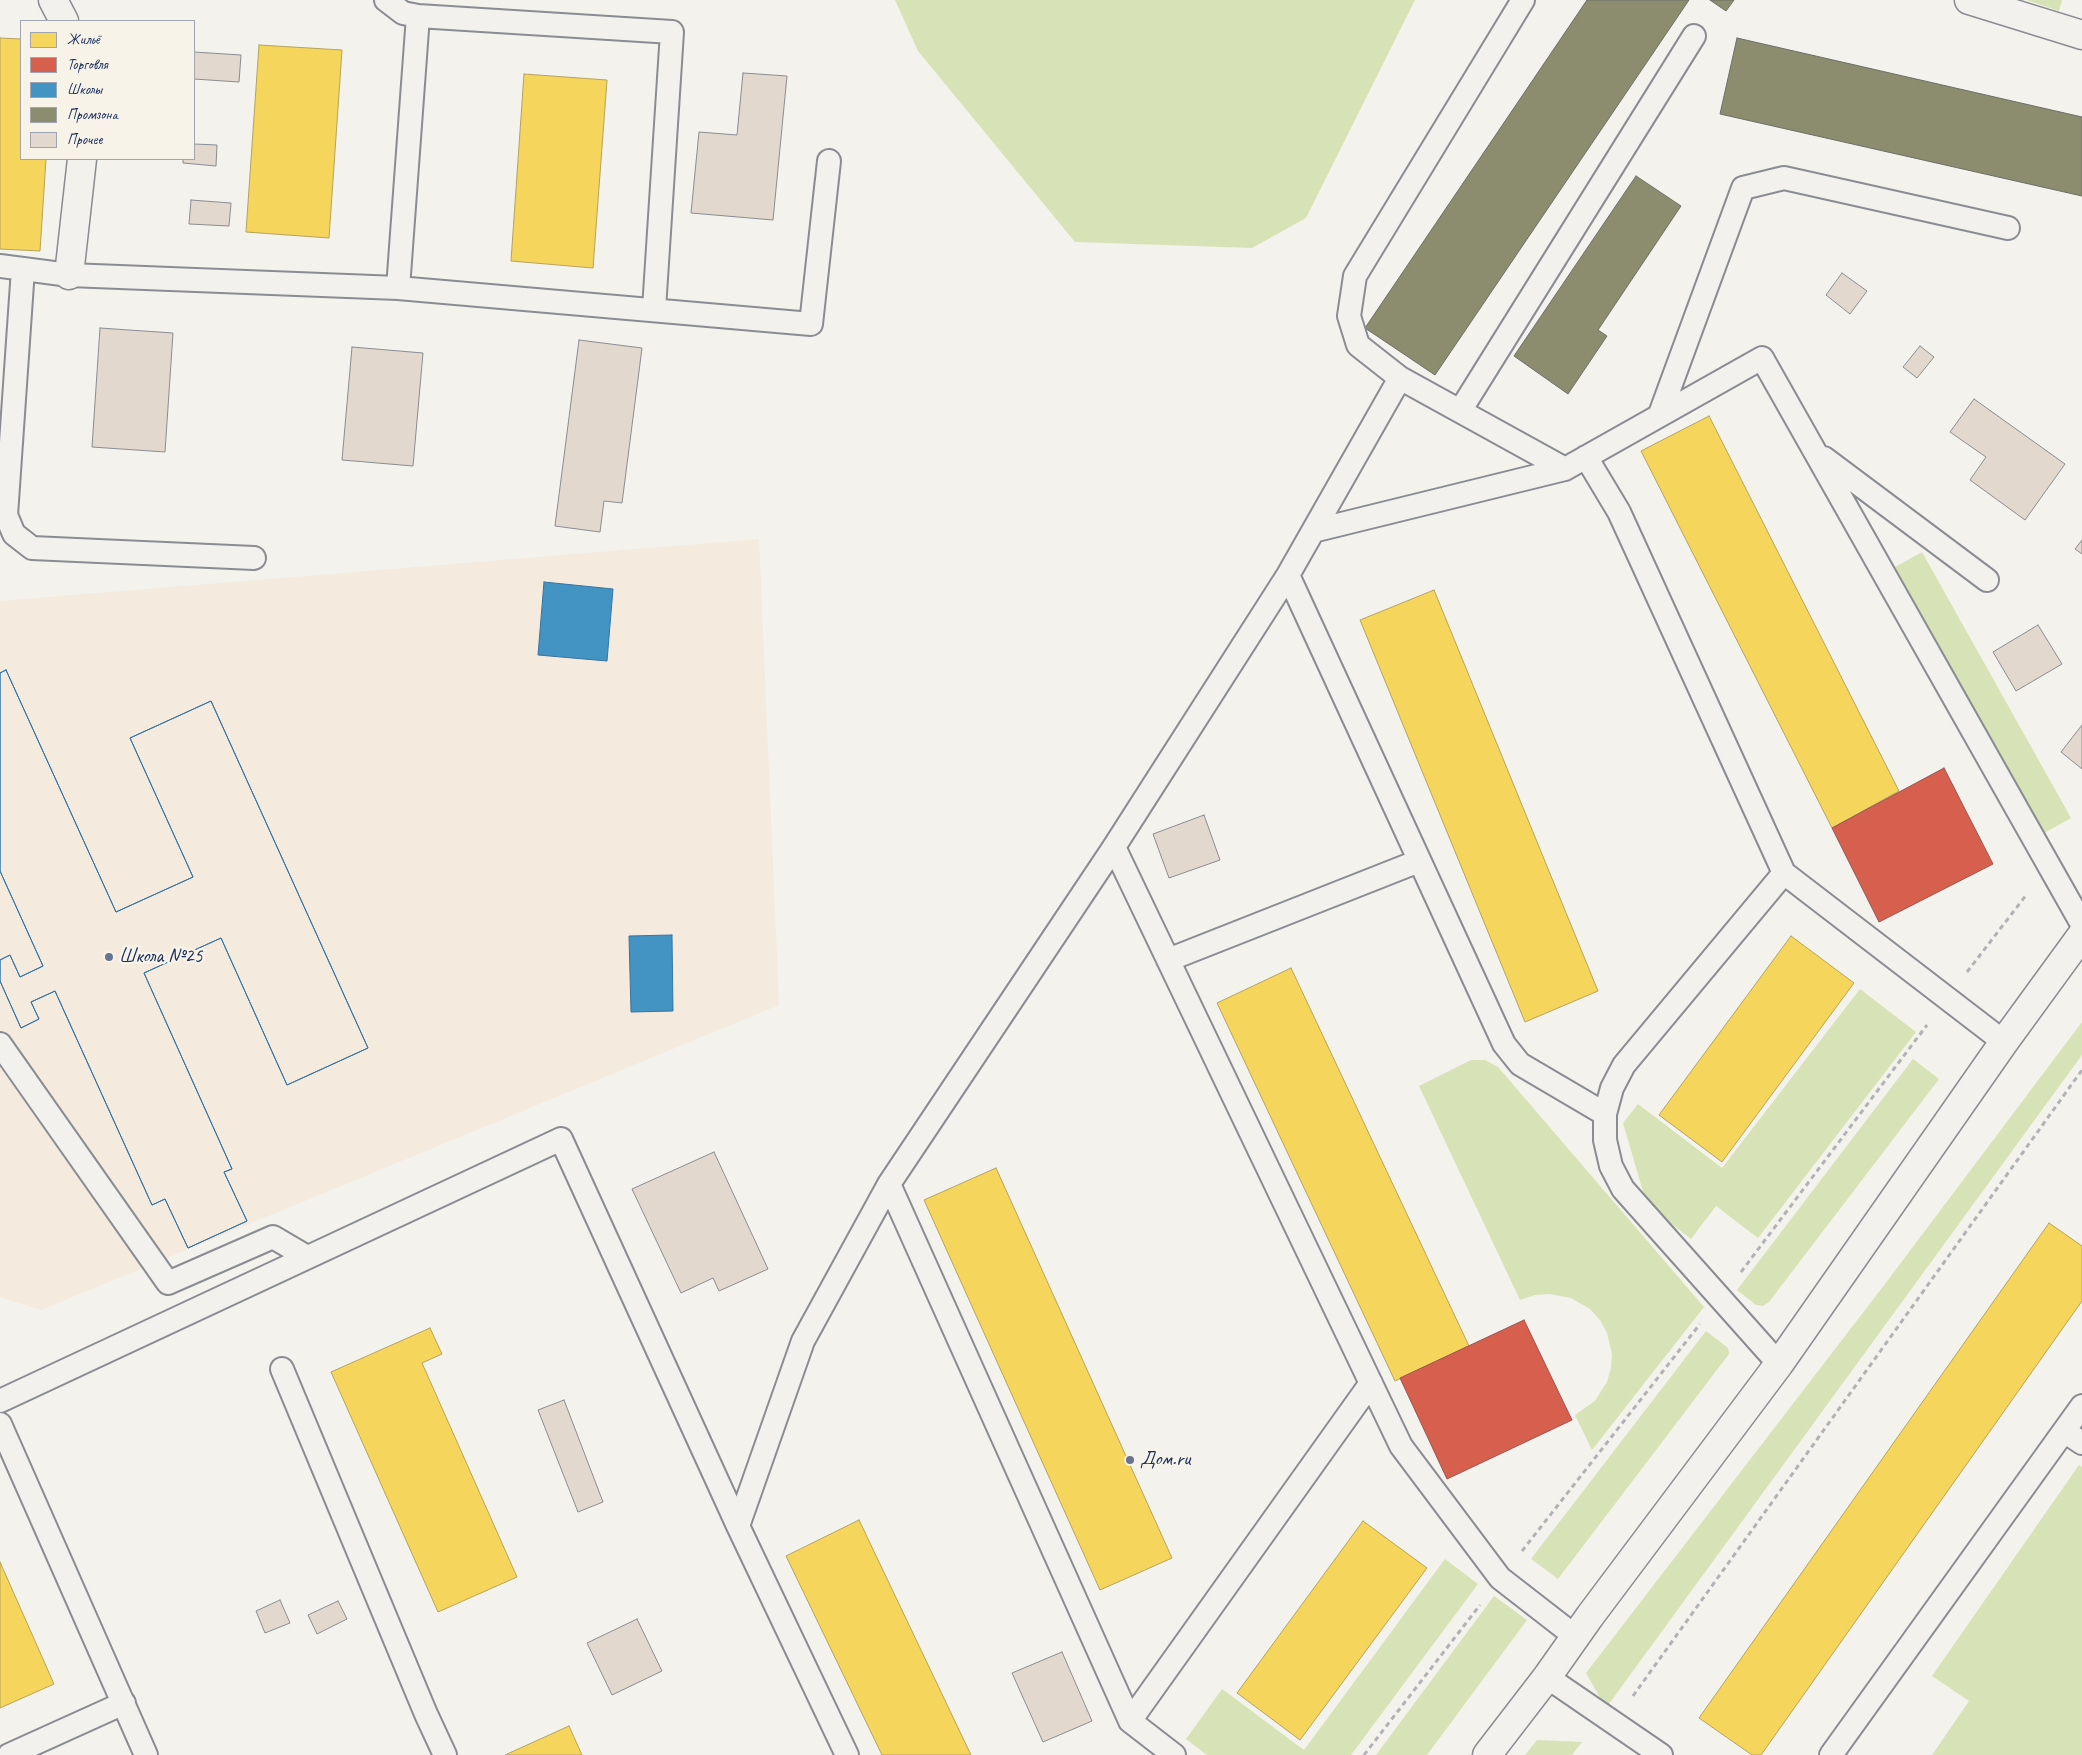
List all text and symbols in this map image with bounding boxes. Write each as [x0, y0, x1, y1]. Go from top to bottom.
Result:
legend [20, 20, 195, 160]
text: Жильё [67, 30, 100, 49]
text: Торговля [67, 55, 108, 74]
text: Школы [67, 80, 102, 99]
text: Промзона [67, 105, 118, 124]
text: Прочее [67, 130, 102, 149]
place label: Школа №25 [119, 945, 202, 969]
marker: Школа №25 [103, 951, 115, 963]
place label: Дом.ru [1140, 1448, 1191, 1472]
marker: Дом.ru [1124, 1454, 1136, 1466]

